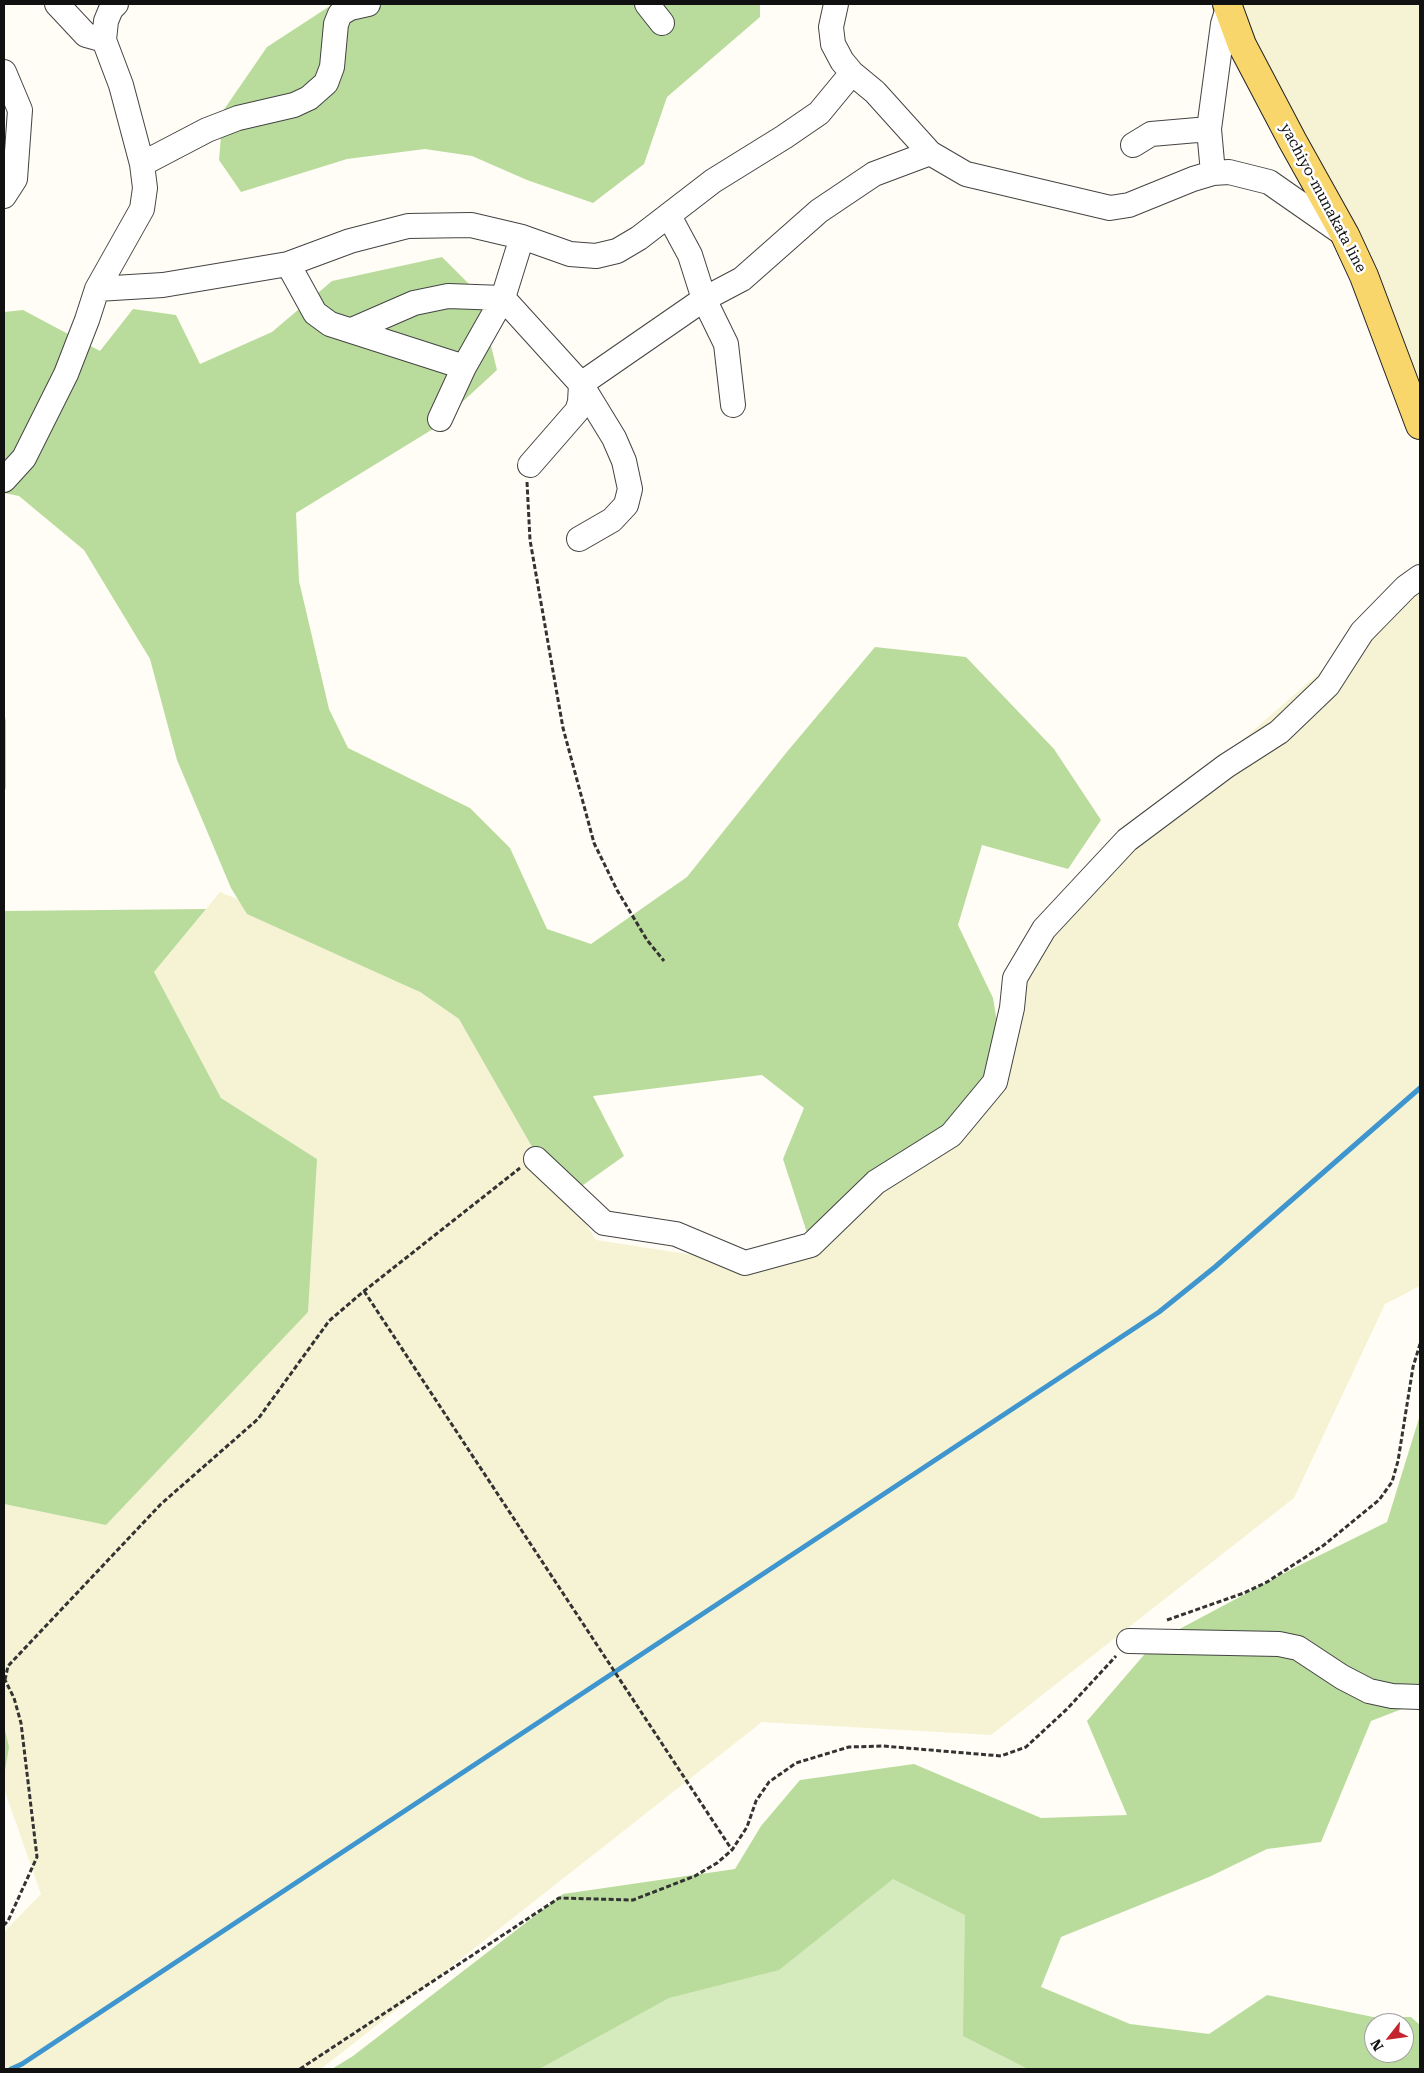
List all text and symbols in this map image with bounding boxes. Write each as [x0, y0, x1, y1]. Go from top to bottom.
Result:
street label: yachiyo-munakata line [1276, 120, 1370, 276]
north arrow [1364, 2013, 1414, 2063]
text: N [1367, 2036, 1386, 2054]

